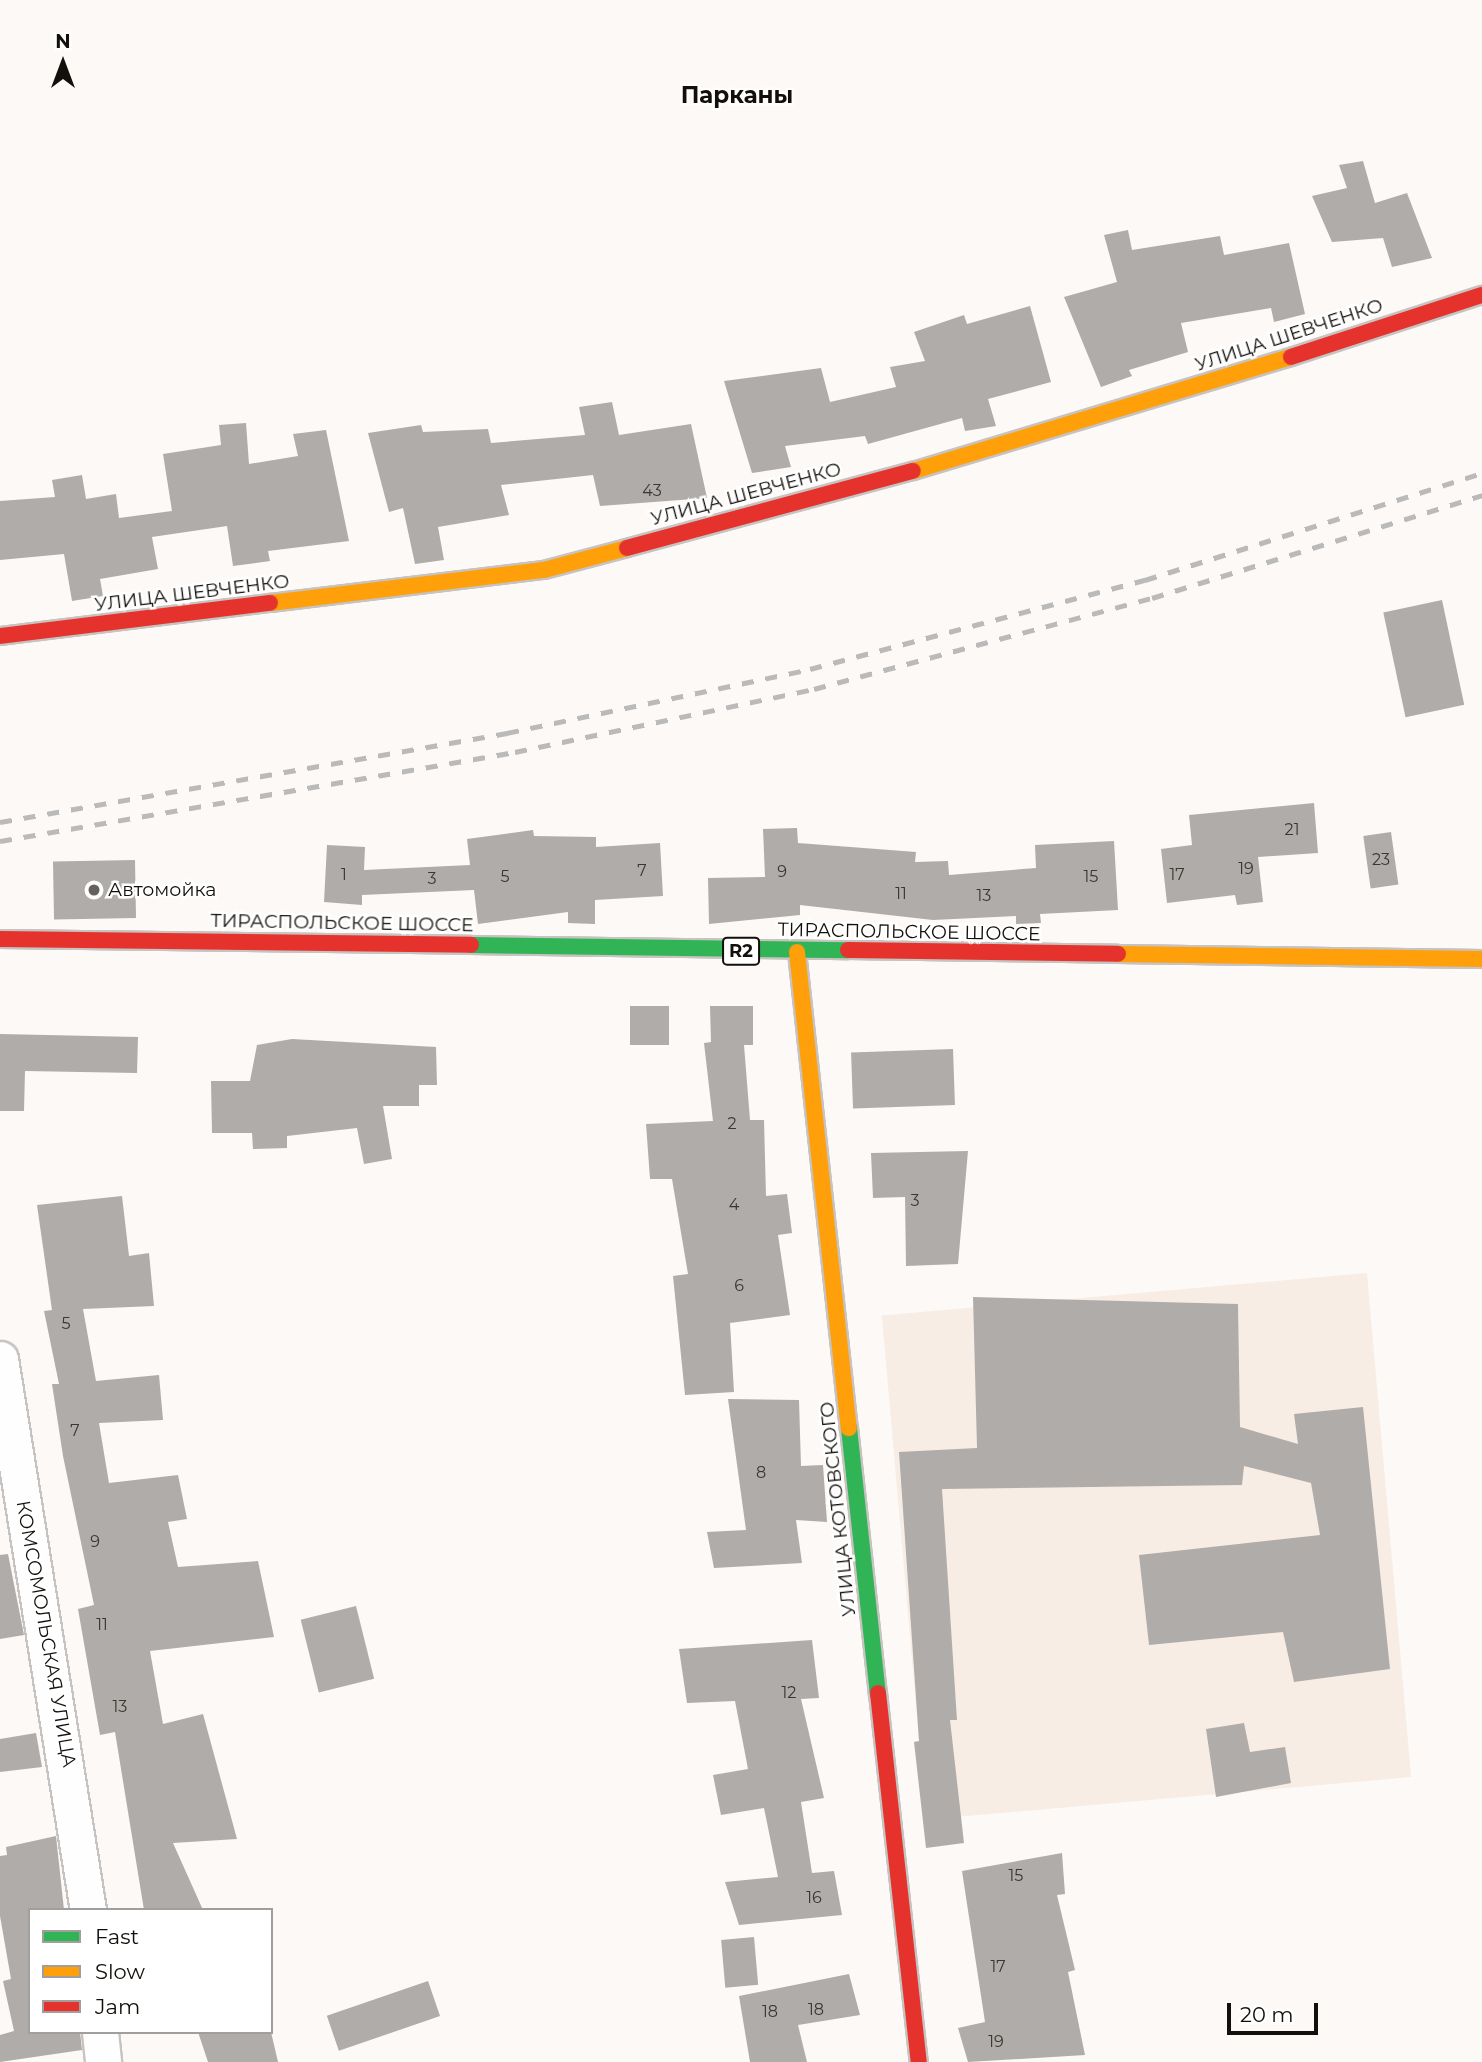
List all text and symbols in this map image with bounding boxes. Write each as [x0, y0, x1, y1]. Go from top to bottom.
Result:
north arrow [28, 28, 98, 98]
text: N [55, 30, 71, 53]
district label: Парканы [681, 81, 793, 109]
street label: УЛИЦА ШЕВЧЕНКО [1192, 294, 1386, 376]
street label: УЛИЦА ШЕВЧЕНКО [648, 458, 844, 530]
house number: 43 [642, 481, 662, 501]
street label: УЛИЦА ШЕВЧЕНКО [93, 570, 291, 616]
house number: 21 [1285, 820, 1299, 840]
house number: 23 [1372, 850, 1390, 870]
house number: 19 [1238, 859, 1254, 879]
house number: 7 [637, 861, 647, 881]
house number: 9 [777, 862, 787, 882]
house number: 1 [341, 865, 347, 885]
house number: 17 [1169, 865, 1185, 885]
house number: 5 [500, 867, 510, 887]
house number: 15 [1084, 867, 1098, 887]
house number: 3 [427, 869, 437, 889]
place label: Автомойка [108, 879, 216, 901]
marker: Автомойка [86, 882, 102, 898]
house number: 11 [895, 884, 907, 904]
house number: 13 [977, 886, 991, 906]
street label: ТИРАСПОЛЬСКОЕ ШОССЕ [210, 909, 474, 937]
street label: ТИРАСПОЛЬСКОЕ ШОССЕ [777, 918, 1041, 946]
road number: R2 [722, 936, 760, 966]
house number: 2 [727, 1114, 737, 1134]
house number: 3 [910, 1191, 920, 1211]
house number: 4 [729, 1195, 739, 1215]
house number: 6 [734, 1276, 744, 1296]
house number: 5 [61, 1314, 71, 1334]
street label: УЛИЦА КОТОВСКОГО [815, 1400, 861, 1618]
house number: 7 [70, 1421, 80, 1441]
house number: 8 [756, 1463, 766, 1483]
street label: КОМСОМОЛЬСКАЯ УЛИЦА [11, 1499, 81, 1769]
house number: 9 [90, 1532, 100, 1552]
house number: 11 [96, 1615, 108, 1635]
house number: 12 [782, 1683, 796, 1703]
house number: 13 [113, 1697, 127, 1717]
house number: 15 [1009, 1866, 1023, 1886]
house number: 16 [806, 1888, 822, 1908]
legend [28, 1908, 273, 2034]
text: Fast [95, 1924, 139, 1949]
house number: 17 [990, 1957, 1006, 1977]
text: Slow [95, 1959, 145, 1984]
scale bar [1230, 1988, 1321, 2032]
text: Jam [95, 1994, 140, 2019]
house number: 18 [808, 2000, 824, 2020]
house number: 18 [762, 2002, 778, 2022]
text: 20 m [1240, 2002, 1294, 2027]
house number: 19 [988, 2032, 1004, 2052]

